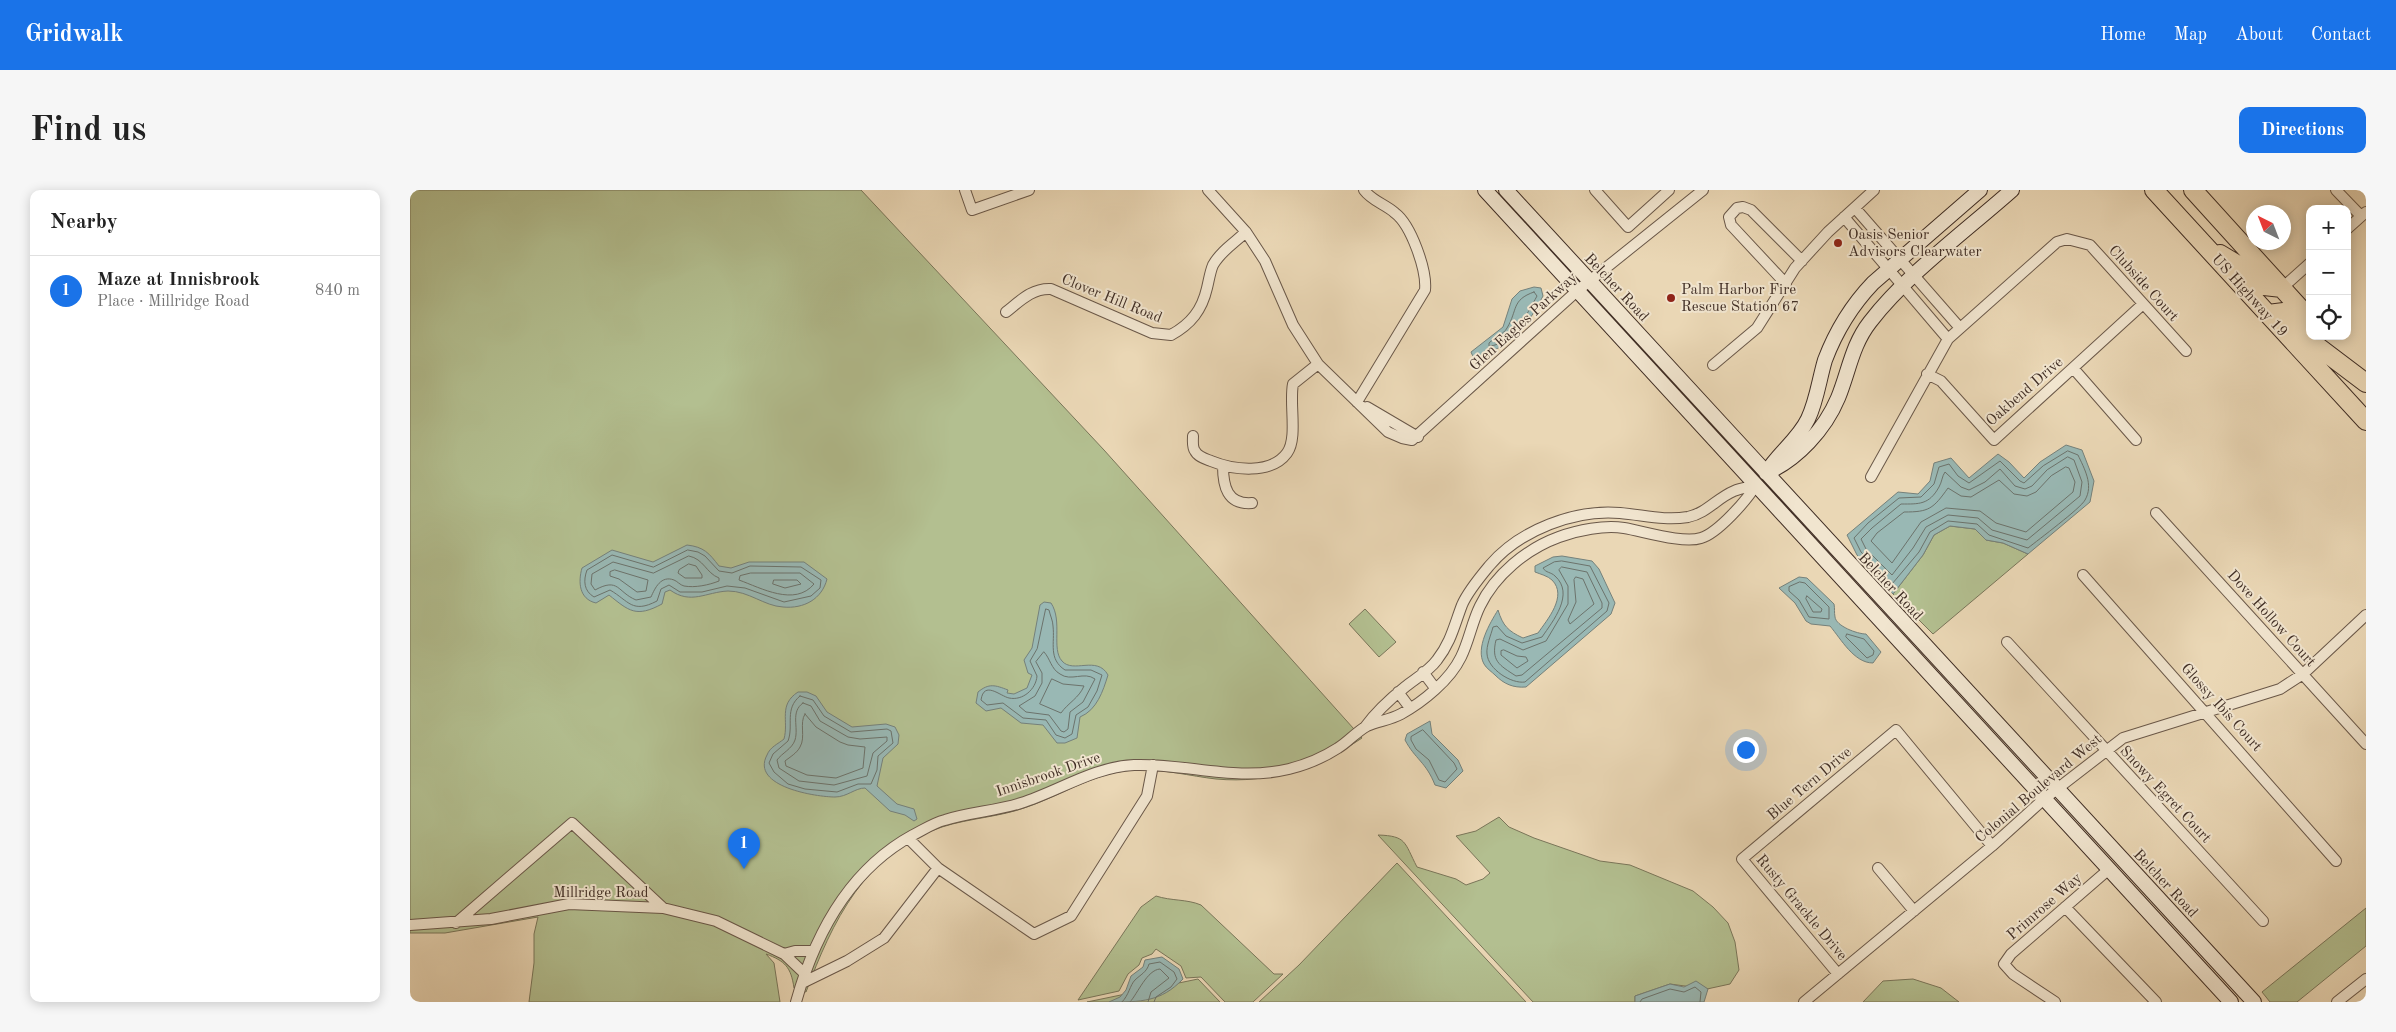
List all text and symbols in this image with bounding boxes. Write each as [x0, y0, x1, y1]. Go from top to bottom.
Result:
text: Gridwalk [25, 23, 123, 47]
text: Home [2100, 26, 2146, 44]
text: Map [2174, 26, 2207, 44]
text: About [2235, 26, 2283, 44]
text: Contact [2311, 26, 2371, 44]
button: Directions [2239, 107, 2366, 153]
text: Find us [30, 113, 146, 148]
north arrow [2246, 205, 2291, 250]
map controls [2306, 205, 2351, 340]
button: + [2306, 205, 2351, 250]
text: Nearby [50, 212, 118, 233]
place label: Oasis Senior Advisors Clearwater [1848, 228, 1982, 260]
marker: Oasis Senior Advisors Clearwater [1832, 237, 1844, 249]
street label: Clubside Court [2105, 243, 2181, 325]
button: − [2306, 250, 2351, 295]
street label: Belcher Road [1581, 251, 1651, 325]
street label: US Highway 19 [2208, 252, 2290, 340]
street label: Glen Eagles Parkway [1467, 270, 1581, 374]
text: Maze at Innisbrook [97, 271, 260, 290]
street label: Clover Hill Road [1059, 272, 1164, 326]
text: 1 [61, 283, 71, 299]
text: 840 m [315, 283, 360, 299]
place label: Palm Harbor Fire Rescue Station 67 [1681, 283, 1799, 315]
marker: Palm Harbor Fire Rescue Station 67 [1665, 292, 1677, 304]
text: Place · Millridge Road [97, 294, 250, 310]
button: locate [2306, 295, 2351, 340]
street label: Oakbend Drive [1984, 355, 2066, 429]
street label: Belcher Road [1855, 550, 1925, 624]
street label: Dove Hollow Court [2224, 568, 2318, 670]
street label: Glossy Ibis Court [2178, 661, 2264, 755]
street label: Colonial Boulevard West [1973, 732, 2105, 846]
your location [1733, 737, 1759, 763]
street label: Snowy Egret Court [2116, 744, 2213, 846]
street label: Blue Tern Drive [1765, 745, 1855, 824]
street label: Innisbrook Drive [994, 750, 1103, 800]
pin: 1 [728, 828, 760, 869]
street label: Belcher Road [2130, 847, 2200, 921]
street label: Rusty Grackle Drive [1753, 852, 1849, 964]
street label: Primrose Way [2005, 871, 2085, 943]
street label: Millridge Road [553, 886, 649, 901]

